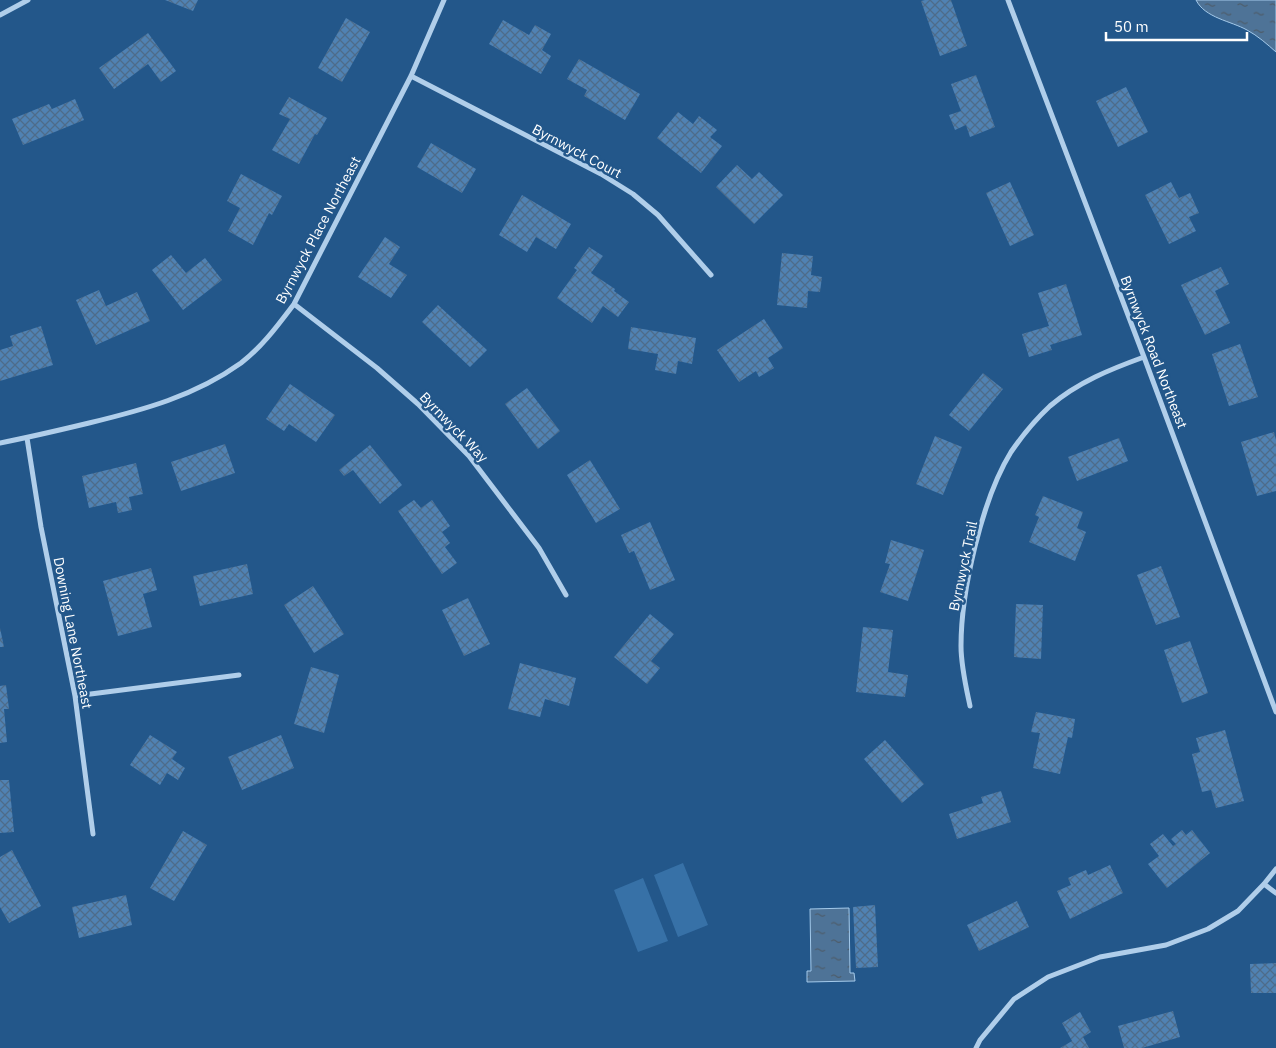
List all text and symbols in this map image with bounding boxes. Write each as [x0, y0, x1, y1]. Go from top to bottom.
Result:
scale bar [1106, 10, 1247, 42]
text: 50 m [1114, 17, 1149, 36]
street label: Byrnwyck Court [529, 120, 625, 182]
street label: Byrnwyck Place Northeast [271, 153, 365, 307]
street label: Byrnwyck Road Northeast [1116, 273, 1192, 431]
street label: Byrnwyck Way [416, 388, 492, 466]
street label: Byrnwyck Trail [945, 519, 981, 613]
street label: Downing Lane Northeast [49, 556, 97, 710]

